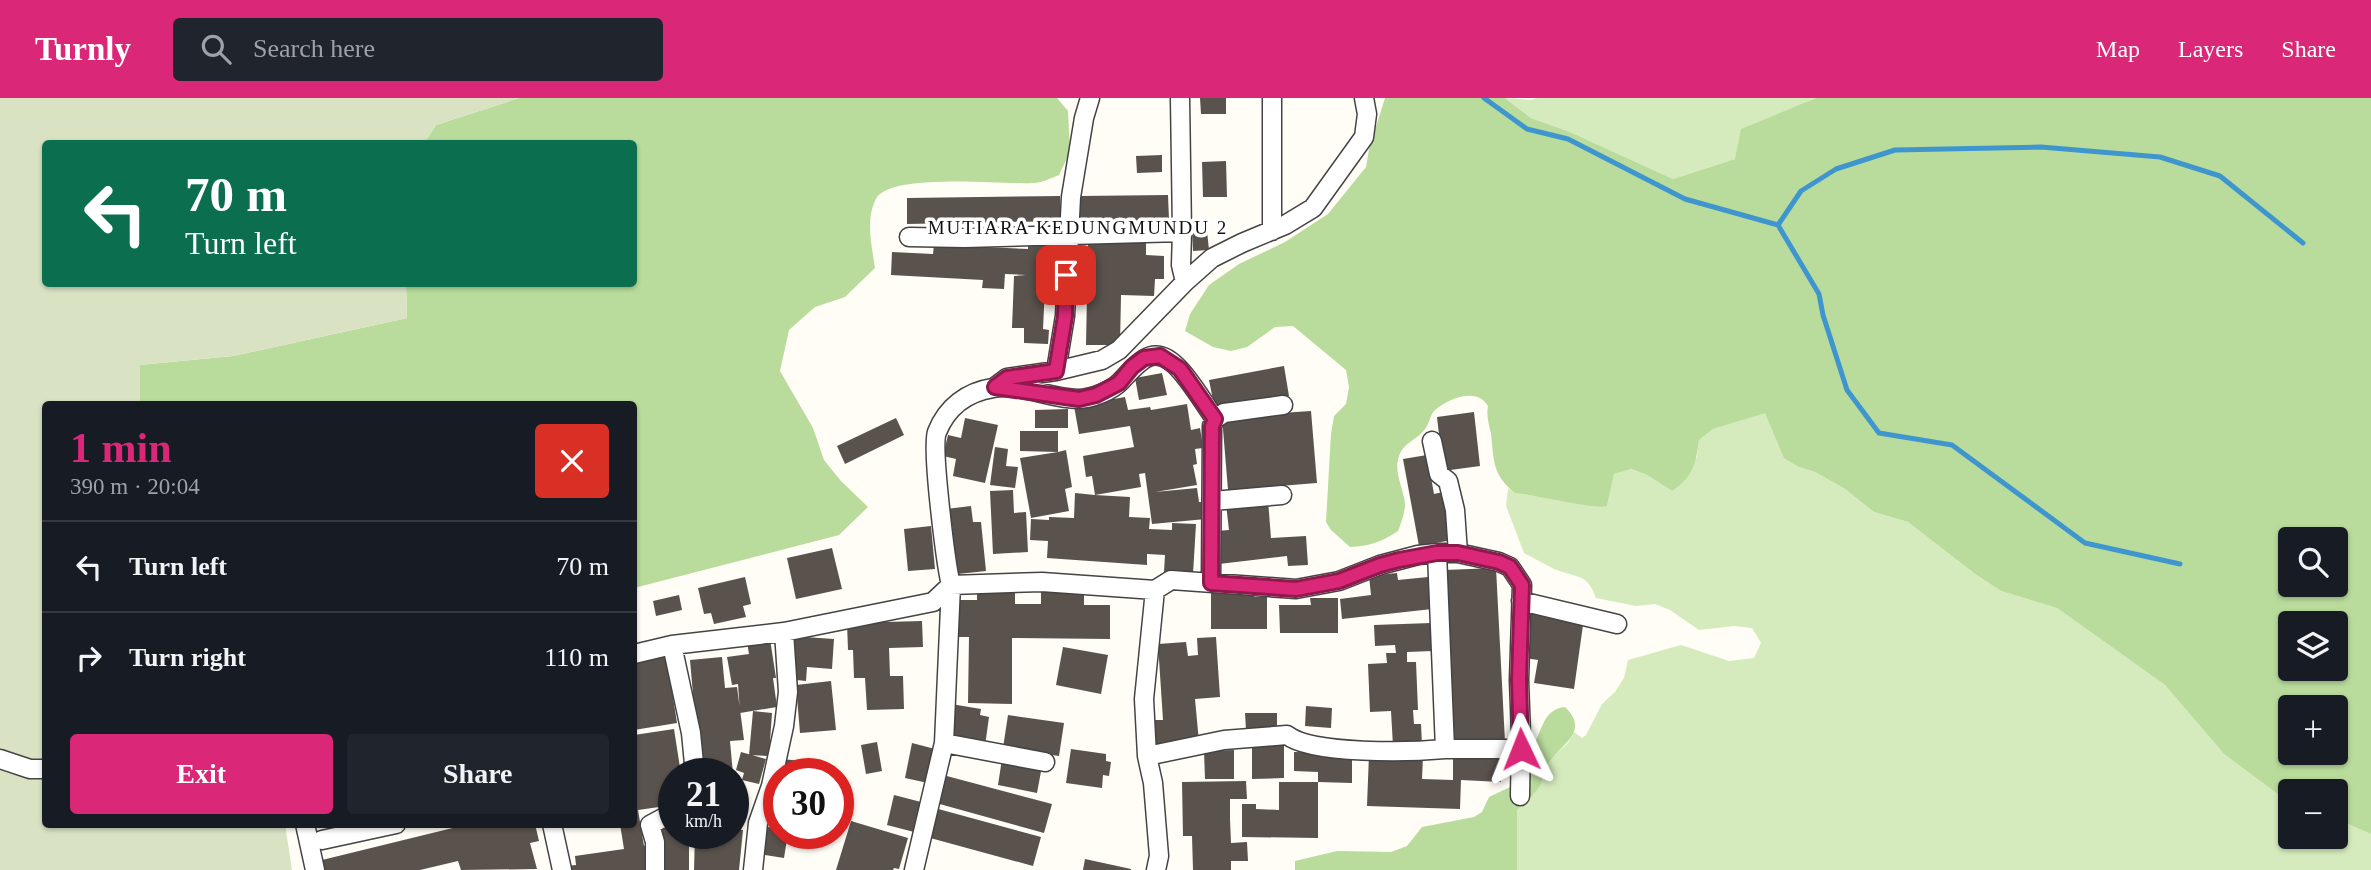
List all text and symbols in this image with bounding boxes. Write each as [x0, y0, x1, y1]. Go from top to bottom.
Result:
search box [173, 18, 663, 81]
icon: search [197, 30, 235, 68]
text: Turnly [35, 31, 131, 67]
text: Search here [253, 34, 375, 63]
text: Map [2096, 36, 2140, 62]
text: Layers [2178, 36, 2243, 62]
text: Share [2281, 36, 2336, 62]
text: 70 m [185, 167, 287, 222]
icon: left [70, 168, 161, 259]
district label: MUTIARA KEDUNGMUNDU 2 [928, 217, 1228, 238]
text: Turn left [185, 225, 297, 261]
pin [1036, 245, 1096, 305]
icon: arrive [1047, 256, 1085, 294]
button: close [535, 424, 609, 498]
text: 1 min [70, 425, 172, 471]
text: 390 m · 20:04 [70, 474, 200, 499]
map controls [2278, 527, 2348, 849]
button: search [2278, 527, 2348, 597]
icon: left [70, 548, 108, 586]
text: Turn left [129, 552, 227, 581]
text: 70 m [556, 552, 609, 581]
button: layers [2278, 611, 2348, 681]
icon: right [70, 639, 108, 677]
text: Turn right [129, 643, 246, 672]
text: 110 m [544, 643, 609, 672]
button: + [2278, 695, 2348, 765]
position arrow [1484, 712, 1558, 786]
button: Exit [70, 734, 333, 814]
button: Share [347, 734, 609, 814]
speed limit sign: 30 [763, 758, 854, 849]
text: 21 [686, 775, 721, 814]
button: − [2278, 779, 2348, 849]
text: km/h [685, 811, 722, 831]

